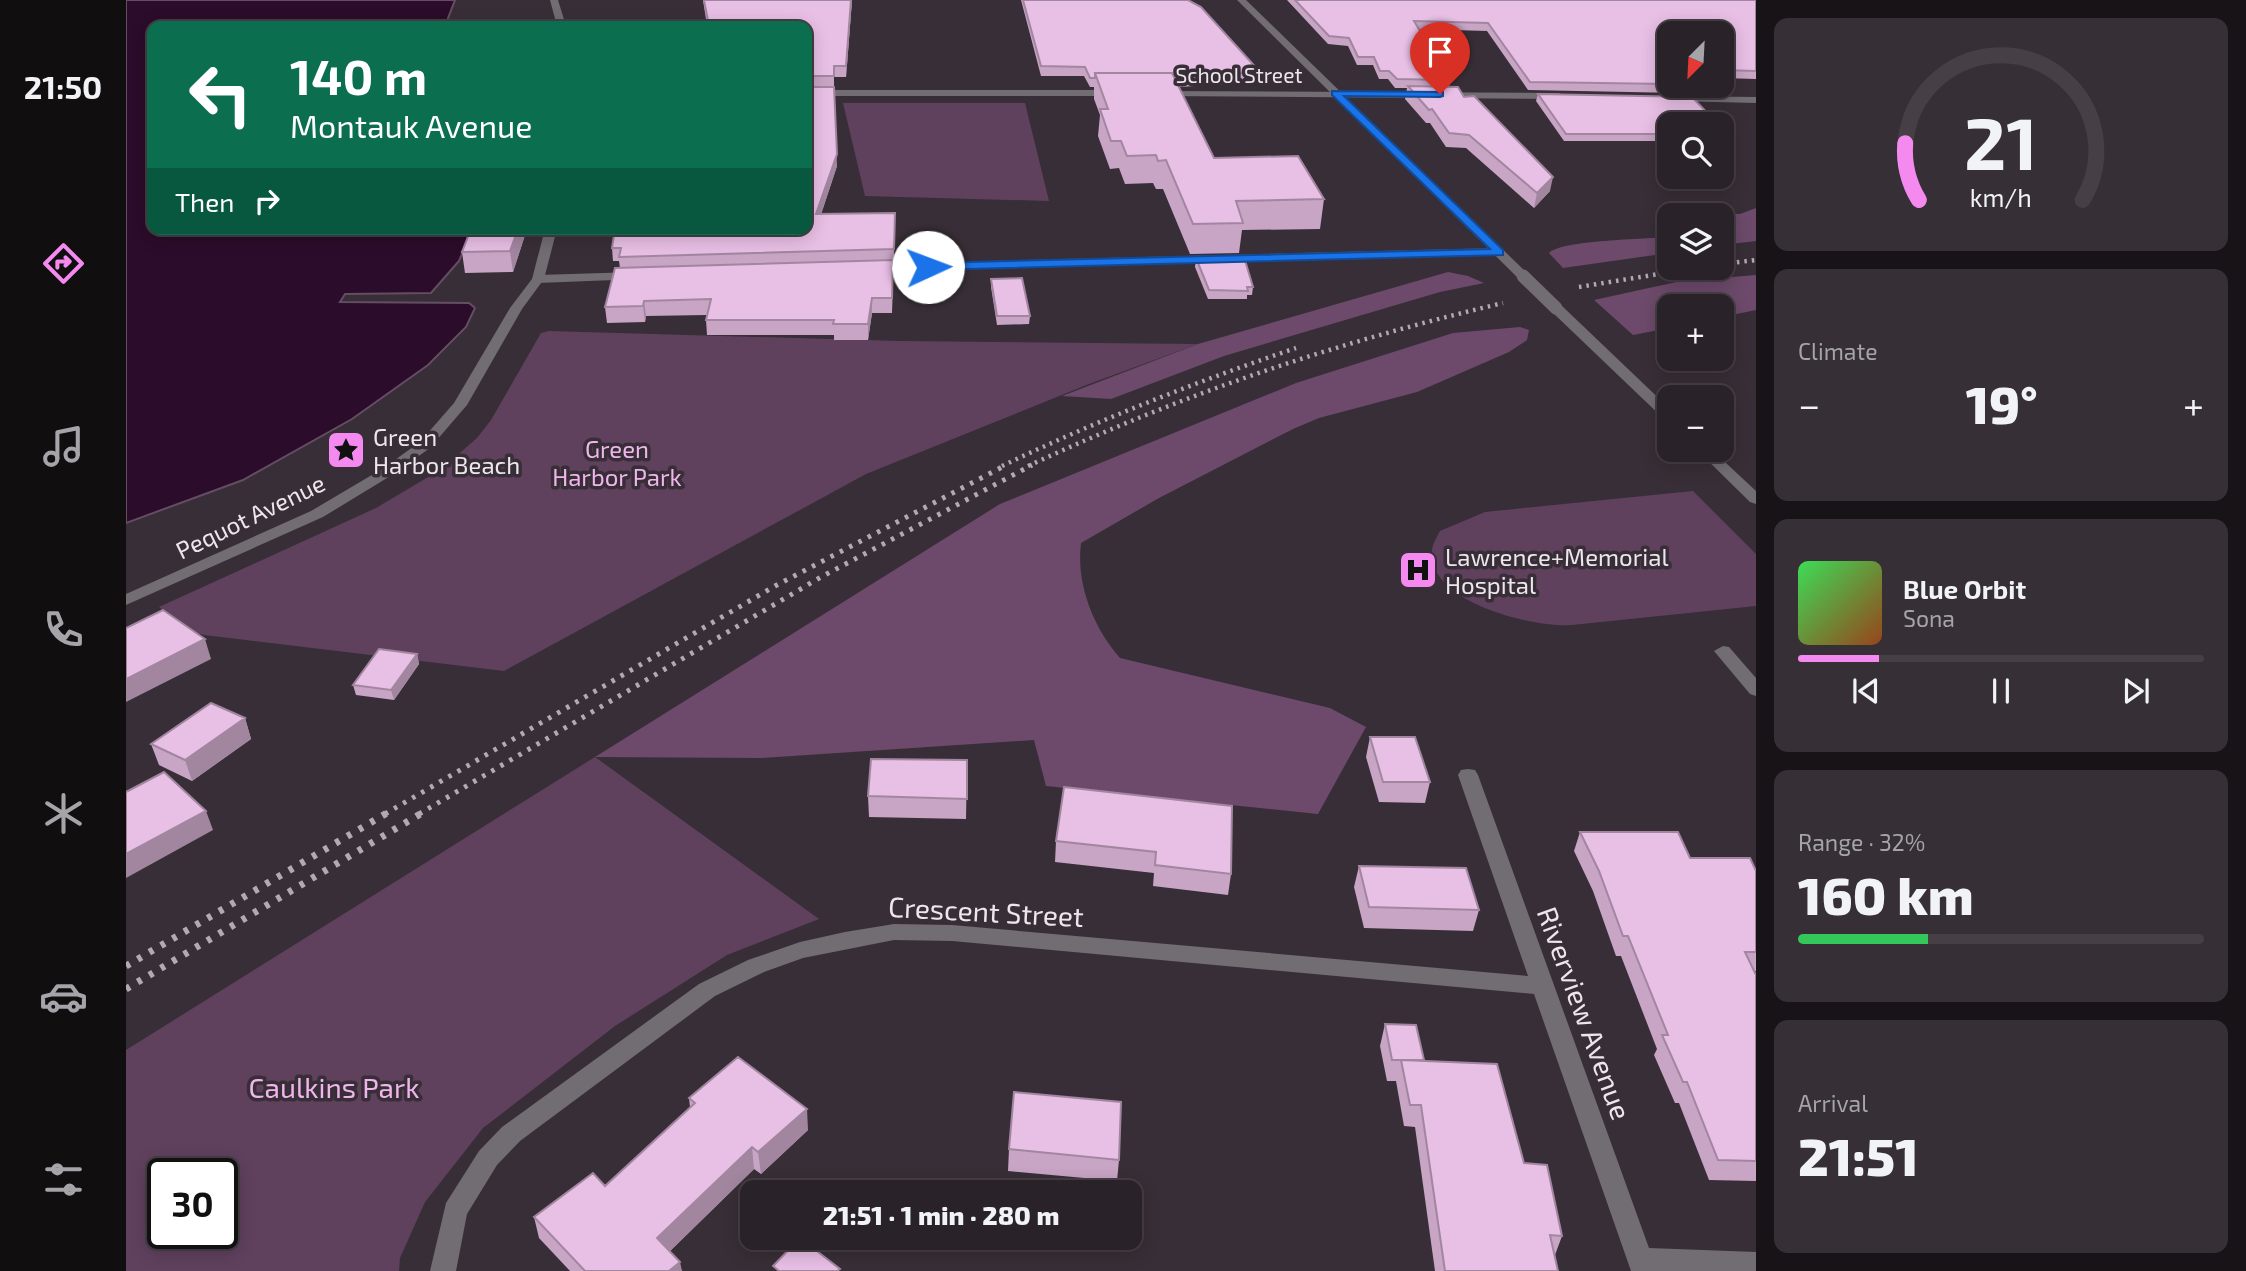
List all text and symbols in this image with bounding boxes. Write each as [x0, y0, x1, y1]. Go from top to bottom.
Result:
north arrow [1657, 21, 1734, 98]
map controls [1657, 21, 1734, 462]
pin [1410, 22, 1470, 94]
icon: arrive [1421, 33, 1459, 71]
text: 140 m [290, 46, 427, 105]
icon: left [175, 49, 266, 140]
street label: School Street [1176, 62, 1302, 87]
text: 21:50 [24, 67, 102, 105]
text: 21 [1964, 98, 2038, 186]
text: Montauk Avenue [290, 106, 532, 144]
button: search [1657, 112, 1734, 189]
icon: right [248, 182, 286, 220]
text: km/h [1970, 182, 2032, 212]
text: Then [175, 186, 234, 217]
button: layers [1657, 203, 1734, 280]
position arrow [891, 230, 965, 304]
icon: directions [39, 239, 88, 288]
button: + [1657, 294, 1734, 371]
text: Climate [1798, 337, 1878, 365]
text: 19° [1966, 372, 2038, 434]
text: − [1798, 381, 1820, 427]
text: + [2183, 381, 2204, 427]
button: − [1657, 385, 1734, 462]
icon: music [39, 422, 88, 471]
place label: Green Harbor Beach [373, 422, 520, 479]
place icon: Green Harbor Beach [325, 429, 367, 471]
park label: Green Harbor Park [552, 434, 682, 491]
street label: Pequot Avenue [171, 467, 329, 565]
place label: Lawrence+Memorial Hospital [1445, 542, 1669, 599]
hospital icon: Lawrence+Memorial Hospital [1397, 549, 1439, 591]
text: Blue Orbit [1903, 573, 2026, 604]
text: Sona [1903, 604, 1955, 632]
icon: phone [39, 605, 88, 654]
icon: previous [1847, 672, 1885, 710]
icon: pause [1982, 672, 2020, 710]
icon: next [2117, 672, 2155, 710]
icon: climate [39, 789, 88, 838]
text: Range · 32% [1798, 828, 1925, 856]
text: 160 km [1798, 863, 1974, 925]
street label: Crescent Street [887, 889, 1085, 933]
street label: Riverview Avenue [1531, 902, 1639, 1124]
icon: car [39, 972, 88, 1021]
park label: Caulkins Park [249, 1070, 419, 1104]
text: Arrival [1798, 1089, 1868, 1117]
text: 21:51 [1798, 1124, 1919, 1186]
icon: filters [39, 1155, 88, 1204]
speed limit sign: 30 [147, 1158, 238, 1249]
text: 21:51 · 1 min · 280 m [823, 1199, 1059, 1230]

